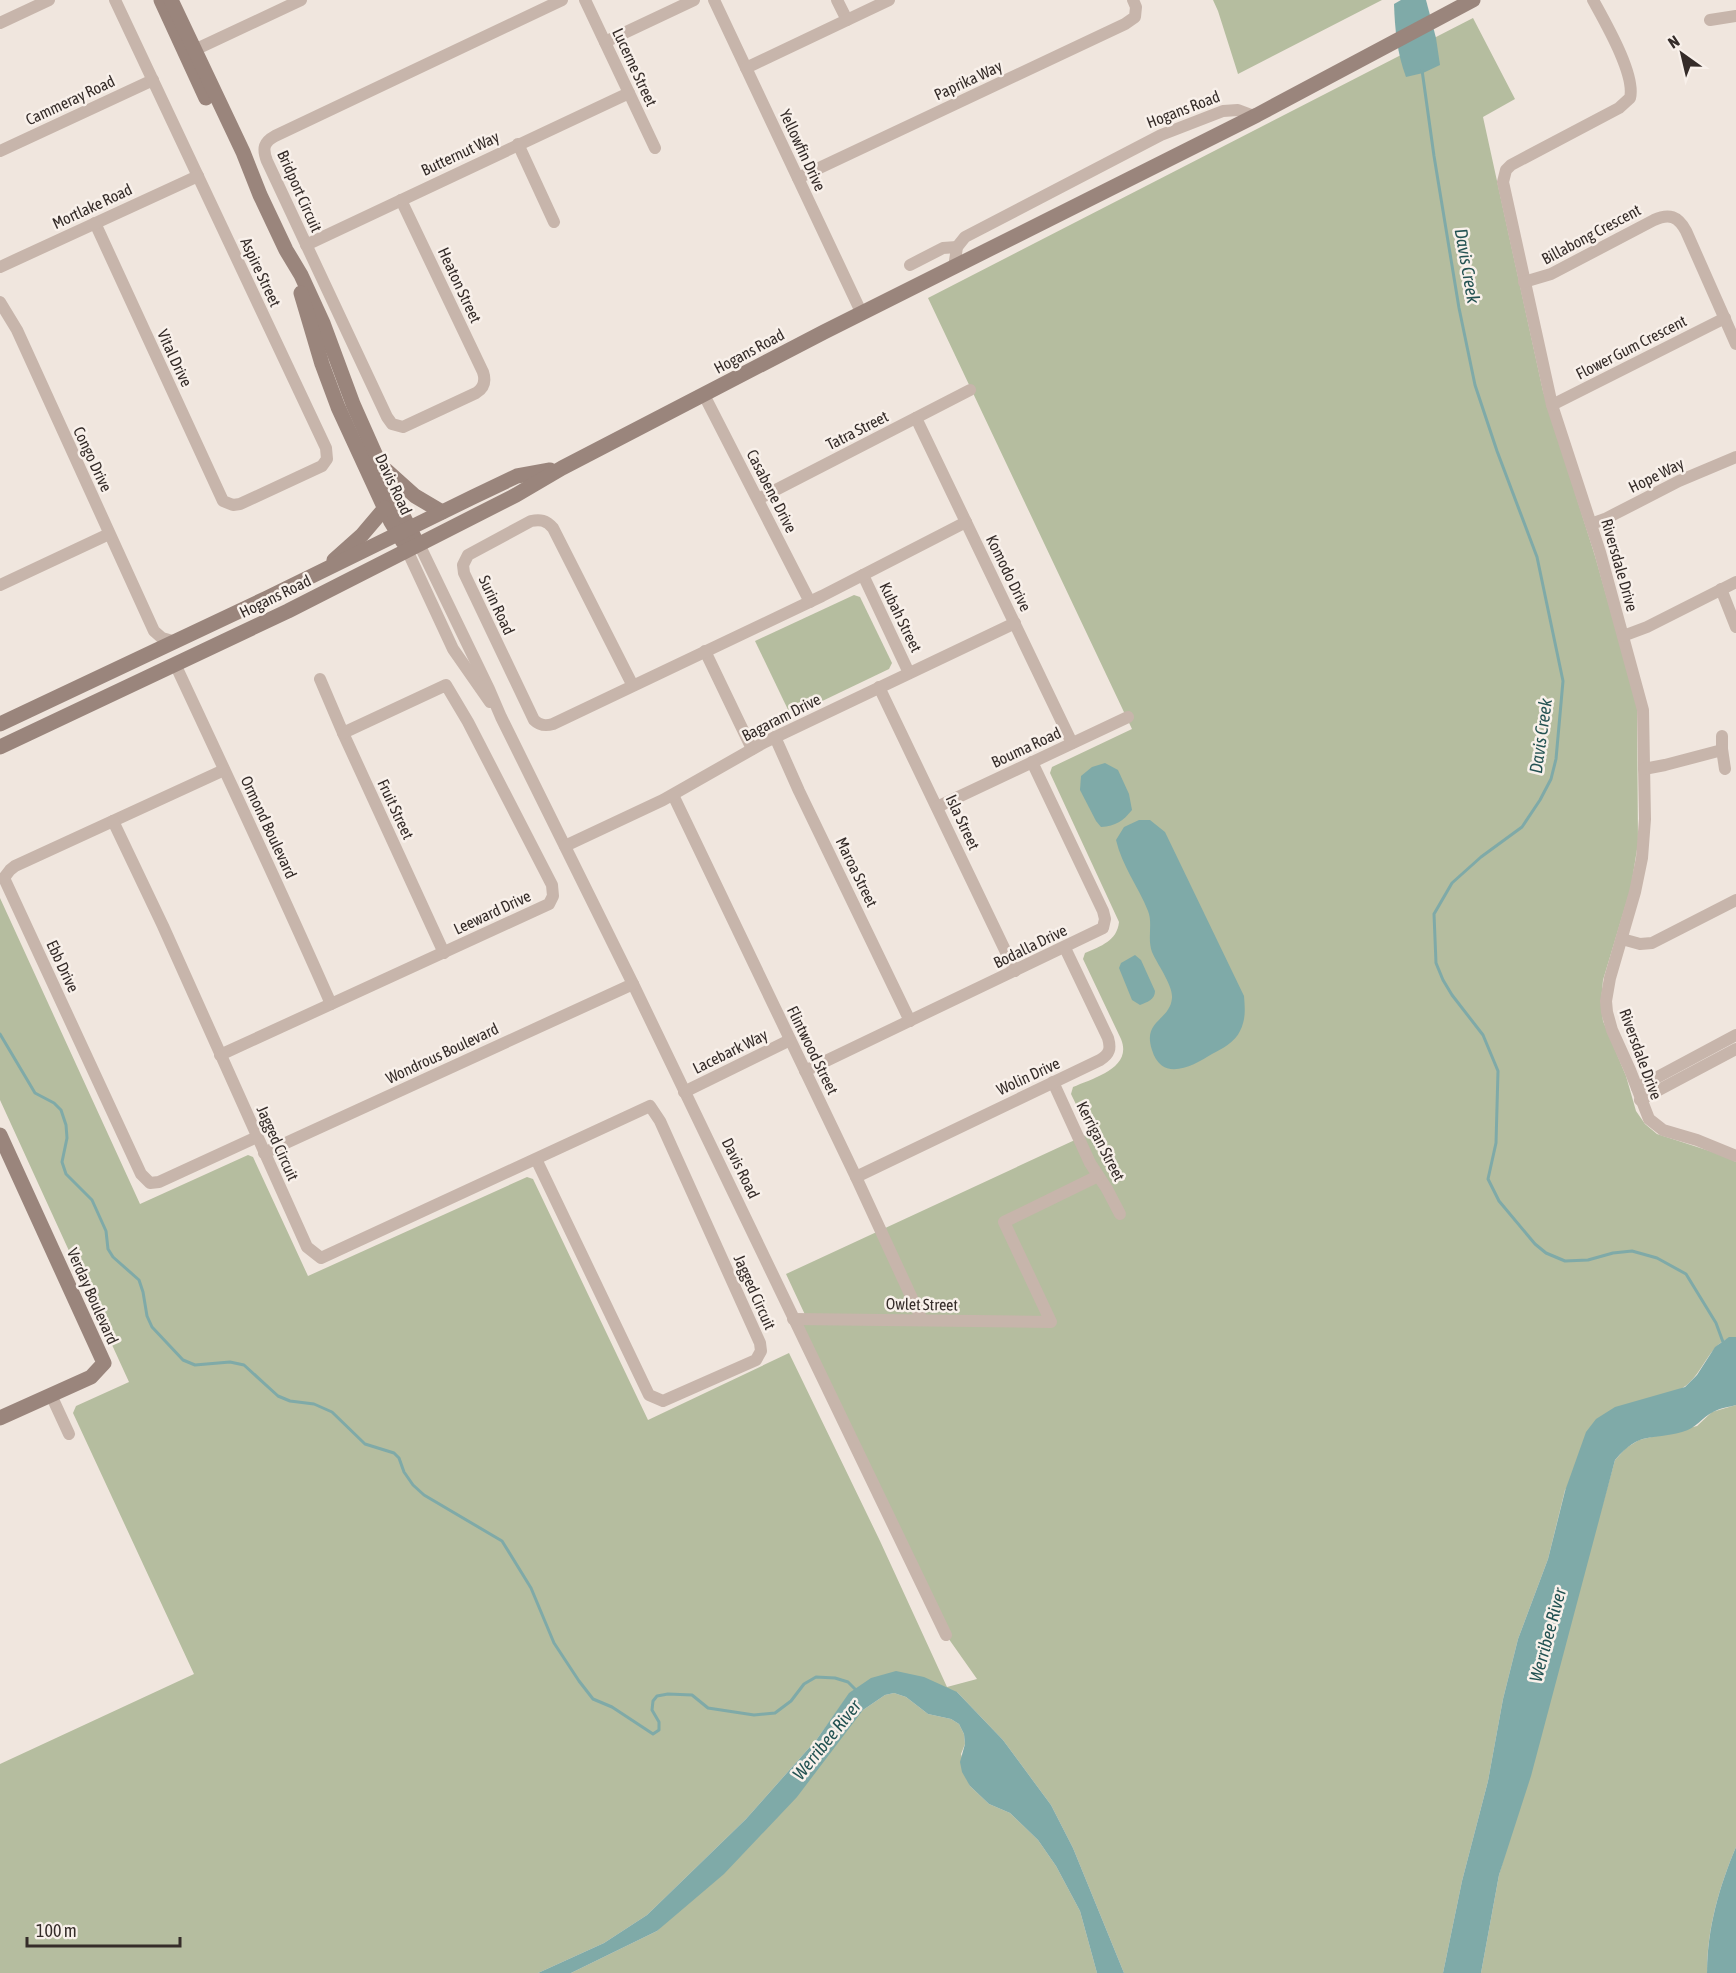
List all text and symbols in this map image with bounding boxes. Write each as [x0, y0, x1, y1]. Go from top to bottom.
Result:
north arrow [1652, 24, 1712, 84]
street label: Lucerne Street [609, 25, 661, 109]
text: N [1665, 31, 1683, 52]
street label: Paprika Way [931, 56, 1006, 104]
street label: Cammeray Road [23, 72, 118, 129]
street label: Hogans Road [1144, 87, 1223, 132]
street label: Yellowfin Drive [776, 106, 830, 194]
street label: Butternut Way [418, 127, 503, 180]
street label: Bridport Circuit [273, 147, 326, 235]
street label: Mortlake Road [49, 180, 135, 232]
street label: Billabong Crescent [1538, 200, 1644, 269]
water label: Davis Creek [1451, 227, 1485, 306]
street label: Aspire Street [236, 235, 285, 310]
street label: Heaton Street [435, 244, 485, 326]
street label: Flower Gum Crescent [1573, 311, 1690, 383]
street label: Hogans Road [711, 325, 788, 378]
street label: Vital Drive [154, 327, 196, 389]
street label: Tatra Street [823, 407, 891, 453]
street label: Congo Drive [69, 424, 116, 495]
street label: Casabene Drive [743, 446, 801, 536]
street label: Davis Road [372, 451, 416, 517]
street label: Hope Way [1626, 454, 1687, 497]
street label: Riversdale Drive [1598, 517, 1642, 613]
street label: Komodo Drive [983, 532, 1035, 614]
street label: Hogans Road [236, 571, 314, 622]
street label: Surin Road [475, 572, 519, 638]
street label: Kubah Street [876, 579, 926, 655]
street label: Bagaram Drive [739, 690, 824, 745]
water label: Davis Creek [1525, 696, 1556, 775]
street label: Bouma Road [988, 723, 1064, 771]
street label: Ormond Boulevard [237, 773, 301, 881]
street label: Fruit Street [374, 776, 418, 842]
street label: Isla Street [942, 792, 984, 853]
street label: Maroa Street [832, 834, 882, 910]
street label: Leeward Drive [451, 886, 533, 938]
street label: Bodalla Drive [990, 921, 1070, 971]
street label: Ebb Drive [43, 937, 83, 995]
street label: Flintwood Street [784, 1003, 842, 1097]
street label: Riversdale Drive [1616, 1006, 1666, 1102]
street label: Wondrous Boulevard [383, 1019, 501, 1087]
street label: Lacebark Way [690, 1025, 771, 1078]
street label: Wolin Drive [994, 1054, 1062, 1098]
street label: Kerrigan Street [1072, 1098, 1129, 1185]
street label: Jagged Circuit [253, 1103, 303, 1184]
street label: Davis Road [719, 1135, 763, 1201]
street label: Verday Boulevard [63, 1245, 122, 1347]
street label: Jagged Circuit [730, 1252, 780, 1333]
street label: Owlet Street [886, 1294, 959, 1314]
water label: Werribee River [1525, 1585, 1570, 1684]
water label: Werribee River [788, 1695, 865, 1784]
scale bar [27, 1910, 180, 1948]
text: 100 m [36, 1920, 77, 1941]

